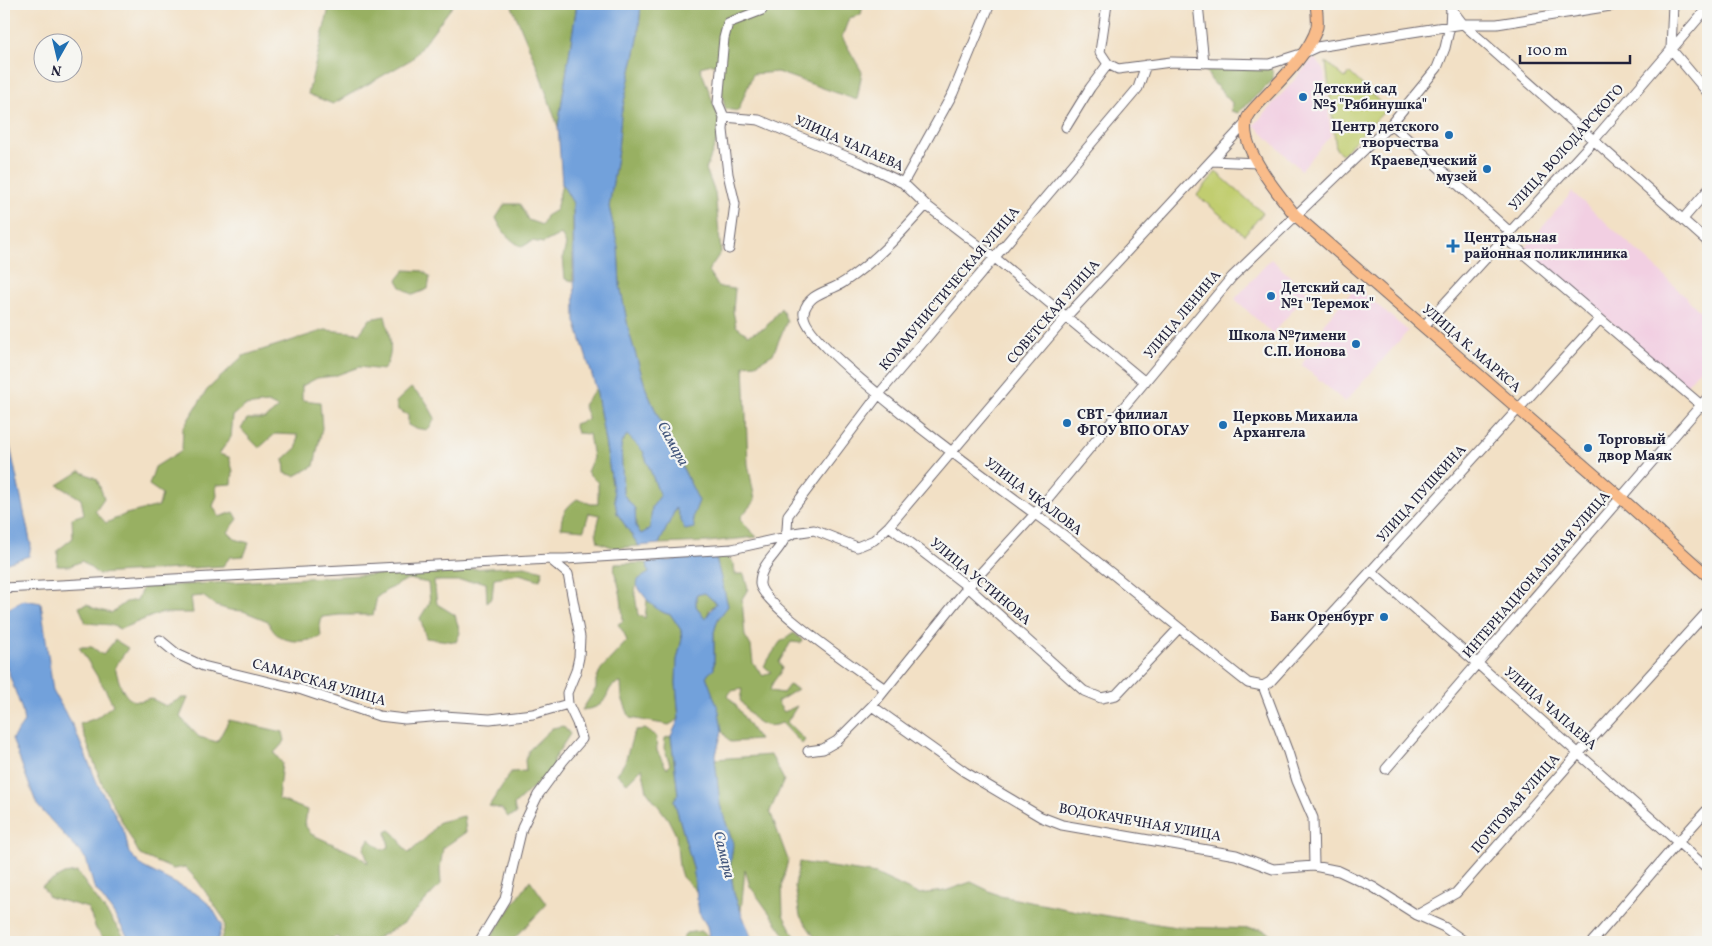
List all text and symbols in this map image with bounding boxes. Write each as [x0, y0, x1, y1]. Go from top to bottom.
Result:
north arrow [32, 32, 82, 82]
scale bar [1520, 32, 1630, 64]
text: 100 m [1527, 41, 1567, 62]
text: N [50, 59, 63, 80]
place label: Детский сад №5 "Рябинушка" [1313, 80, 1427, 115]
street label: УЛИЦА ВОЛОДАРСКОГО [1505, 81, 1629, 215]
marker: Детский сад №5 "Рябинушка" [1297, 91, 1309, 103]
street label: УЛИЦА ЧАПАЕВА [791, 111, 907, 177]
place label: Центр детского творчества [1331, 118, 1439, 153]
marker: Центр детского творчества [1443, 129, 1455, 141]
place label: Краеведческий музей [1371, 152, 1477, 187]
marker: Краеведческий музей [1481, 163, 1493, 175]
street label: КОММУНИСТИЧЕСКАЯ УЛИЦА [876, 203, 1025, 375]
place label: Центральная районная поликлиника [1464, 229, 1628, 264]
marker: Центральная районная поликлиника [1446, 239, 1460, 253]
street label: СОВЕТСКАЯ УЛИЦА [1003, 256, 1105, 368]
street label: УЛИЦА ЛЕНИНА [1140, 266, 1226, 363]
place label: Детский сад №1 "Теремок" [1281, 279, 1374, 314]
marker: Детский сад №1 "Теремок" [1265, 290, 1277, 302]
street label: УЛИЦА К. МАРКСА [1417, 301, 1525, 397]
place label: Школа №7имени С.П. Ионова [1229, 327, 1346, 362]
marker: Школа №7имени С.П. Ионова [1350, 338, 1362, 350]
place label: СВТ - филиал ФГОУ ВПО ОГАУ [1077, 406, 1190, 441]
place label: Церковь Михаила Архангела [1233, 408, 1359, 443]
marker: СВТ - филиал ФГОУ ВПО ОГАУ [1061, 417, 1073, 429]
water label: Самара [651, 418, 693, 470]
marker: Церковь Михаила Архангела [1217, 419, 1229, 431]
place label: Торговый двор Маяк [1598, 431, 1672, 466]
street label: УЛИЦА ПУШКИНА [1373, 441, 1471, 547]
marker: Торговый двор Маяк [1582, 442, 1594, 454]
street label: УЛИЦА ЧКАЛОВА [980, 454, 1086, 540]
street label: ИНТЕРНАЦИОНАЛЬНАЯ УЛИЦА [1459, 487, 1615, 663]
street label: УЛИЦА УСТИНОВА [925, 534, 1035, 630]
place label: Банк Оренбург [1270, 608, 1374, 627]
marker: Банк Оренбург [1378, 611, 1390, 623]
street label: САМАРСКАЯ УЛИЦА [250, 655, 388, 711]
street label: УЛИЦА ЧАПАЕВА [1499, 663, 1601, 755]
street label: ПОЧТОВАЯ УЛИЦА [1467, 750, 1565, 858]
street label: ВОДОКАЧЕЧНАЯ УЛИЦА [1057, 799, 1223, 847]
water label: Самара [707, 829, 739, 881]

